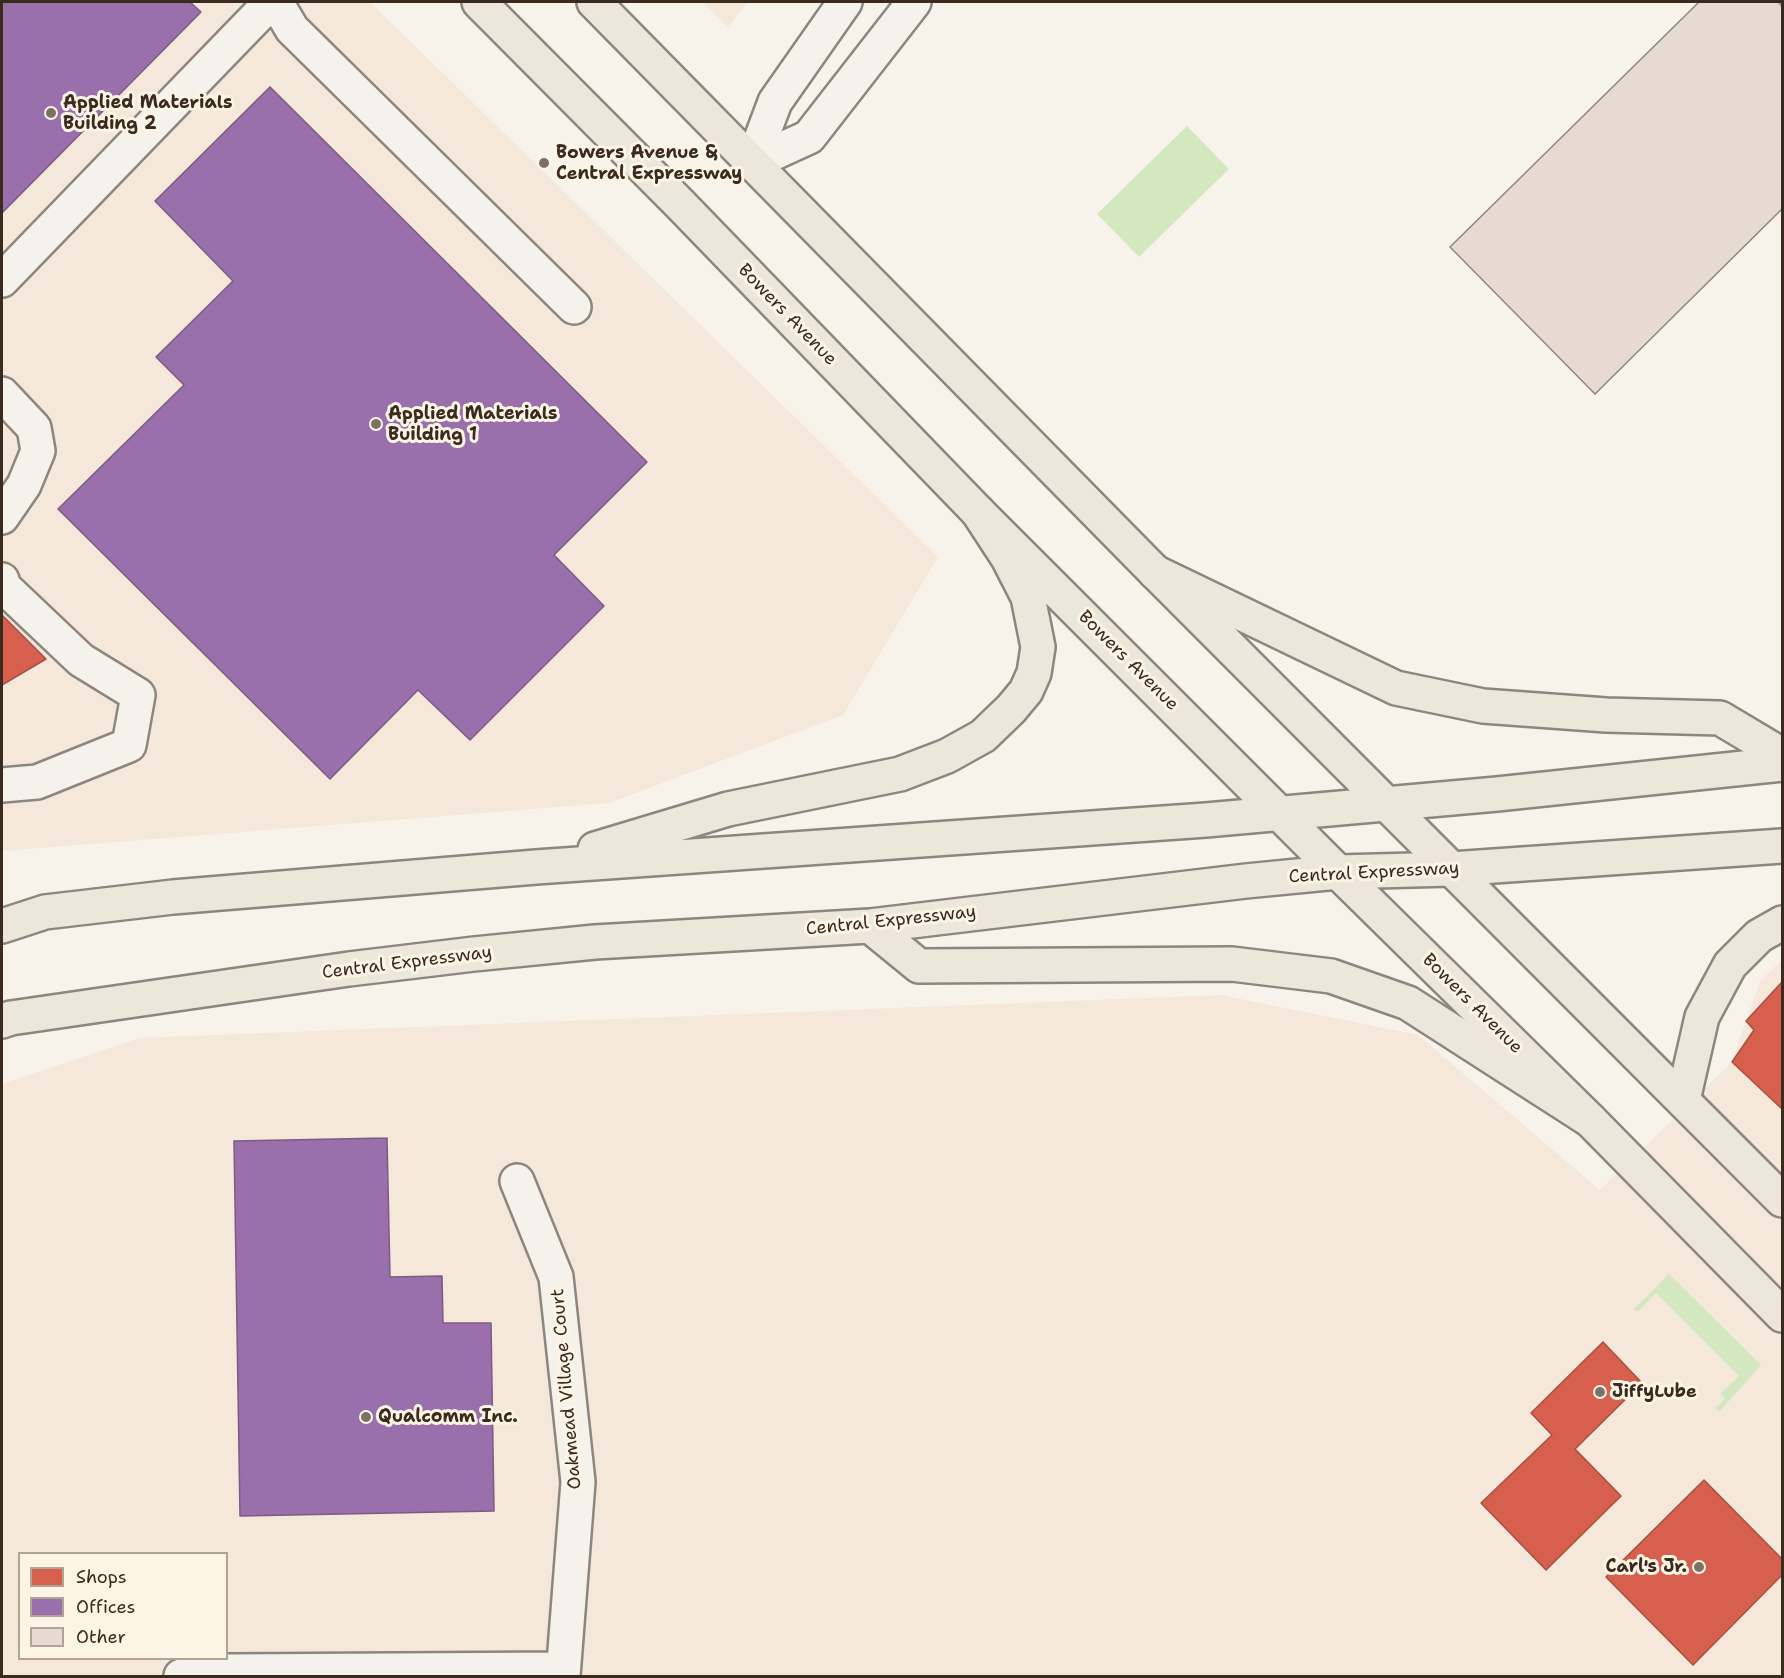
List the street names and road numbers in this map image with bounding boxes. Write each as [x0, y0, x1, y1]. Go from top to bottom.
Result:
street label: Bowers Avenue [733, 260, 841, 370]
street label: Bowers Avenue [1073, 606, 1183, 716]
street label: Central Expressway [1288, 858, 1460, 888]
street label: Central Expressway [805, 901, 977, 941]
street label: Central Expressway [321, 942, 493, 984]
street label: Bowers Avenue [1417, 949, 1527, 1059]
street label: Oakmead Village Court [547, 1288, 587, 1490]

